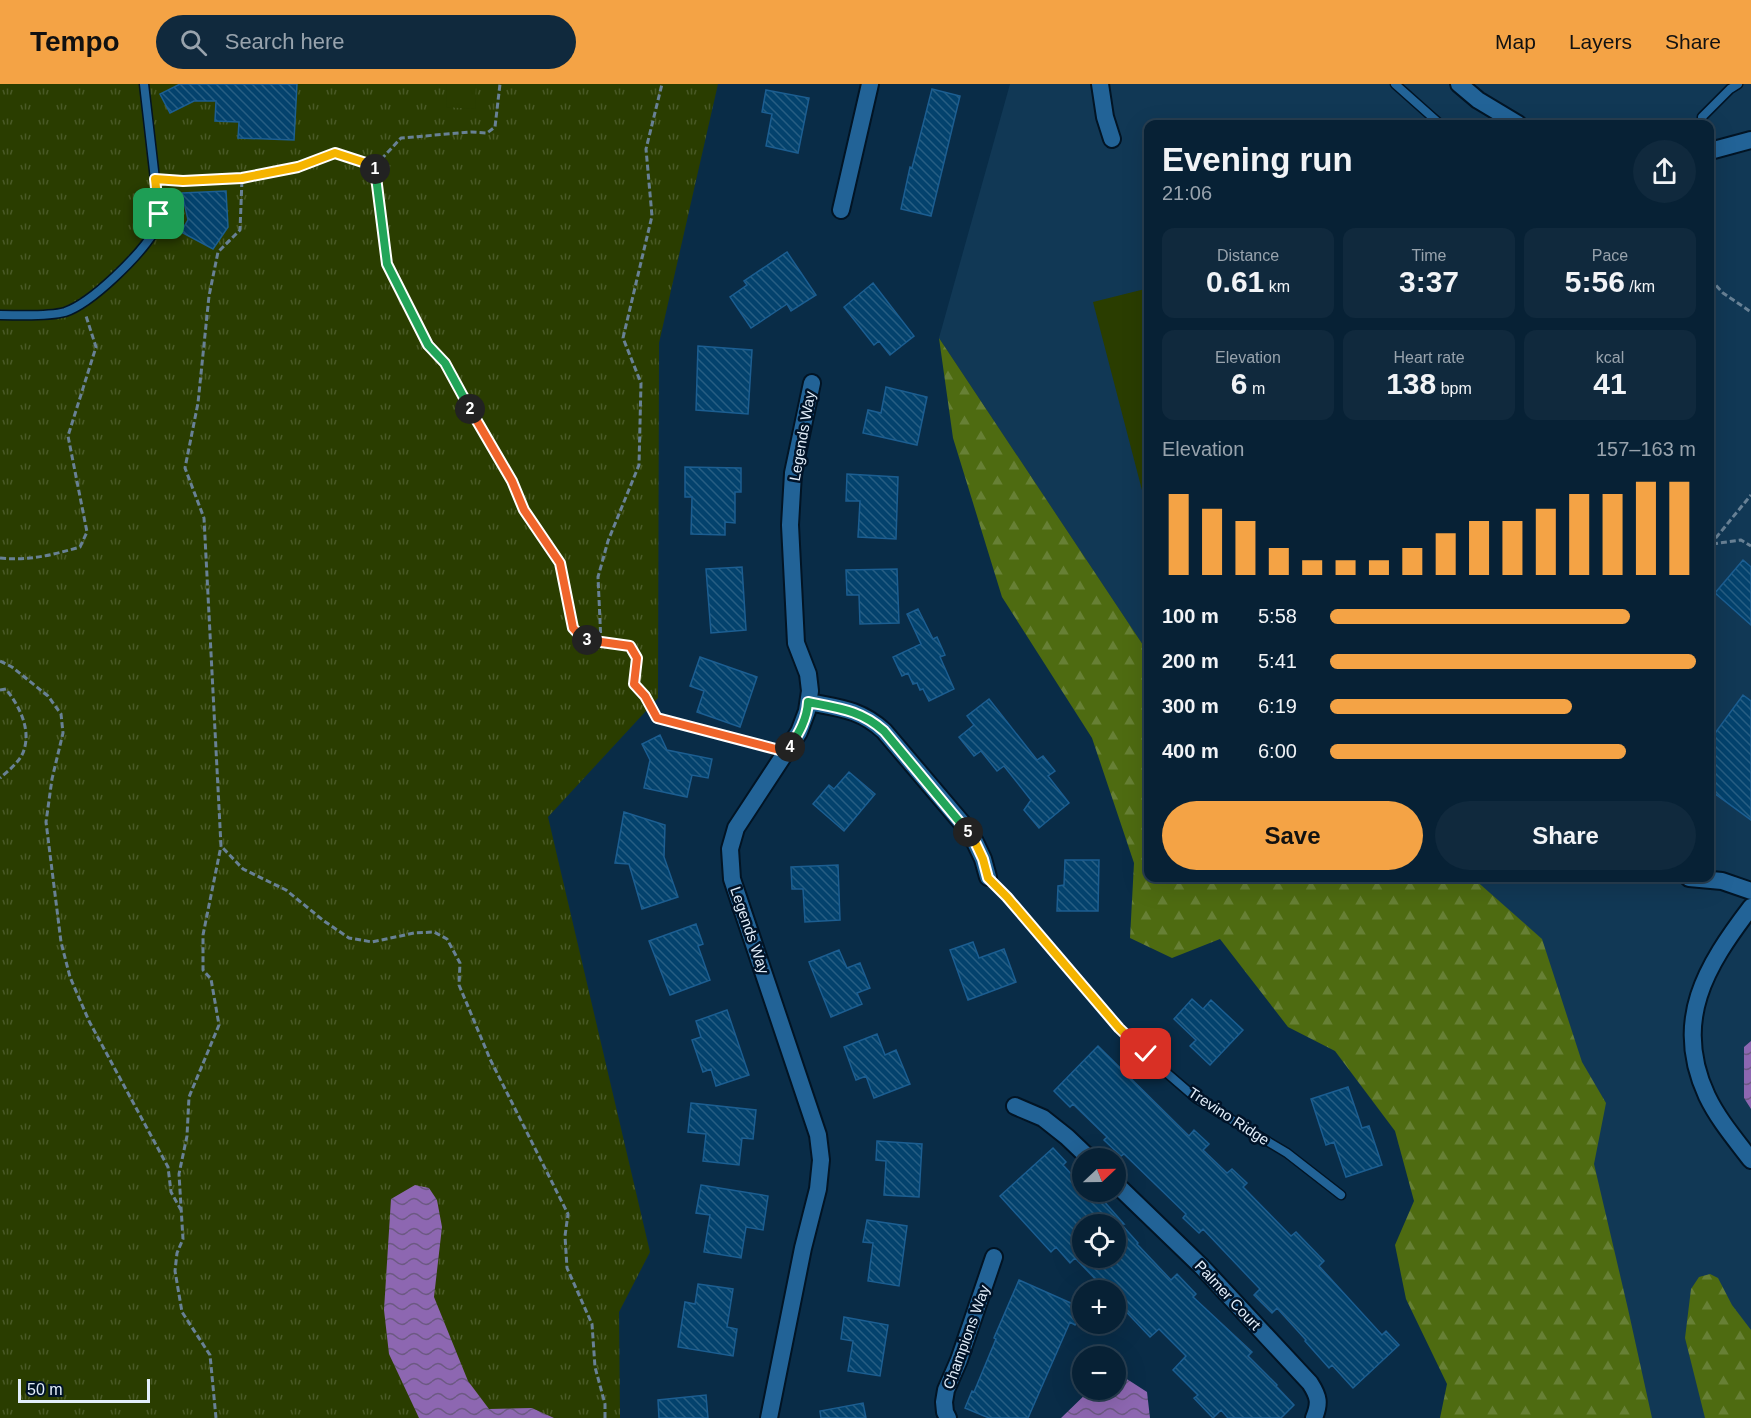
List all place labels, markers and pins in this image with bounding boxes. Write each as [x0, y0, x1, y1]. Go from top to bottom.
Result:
pin: 1 [360, 154, 390, 184]
pin [133, 188, 184, 239]
pin: 2 [455, 394, 485, 424]
pin: 3 [572, 625, 602, 655]
pin: 4 [775, 732, 805, 762]
pin: 5 [953, 817, 983, 847]
pin [1120, 1028, 1171, 1079]

